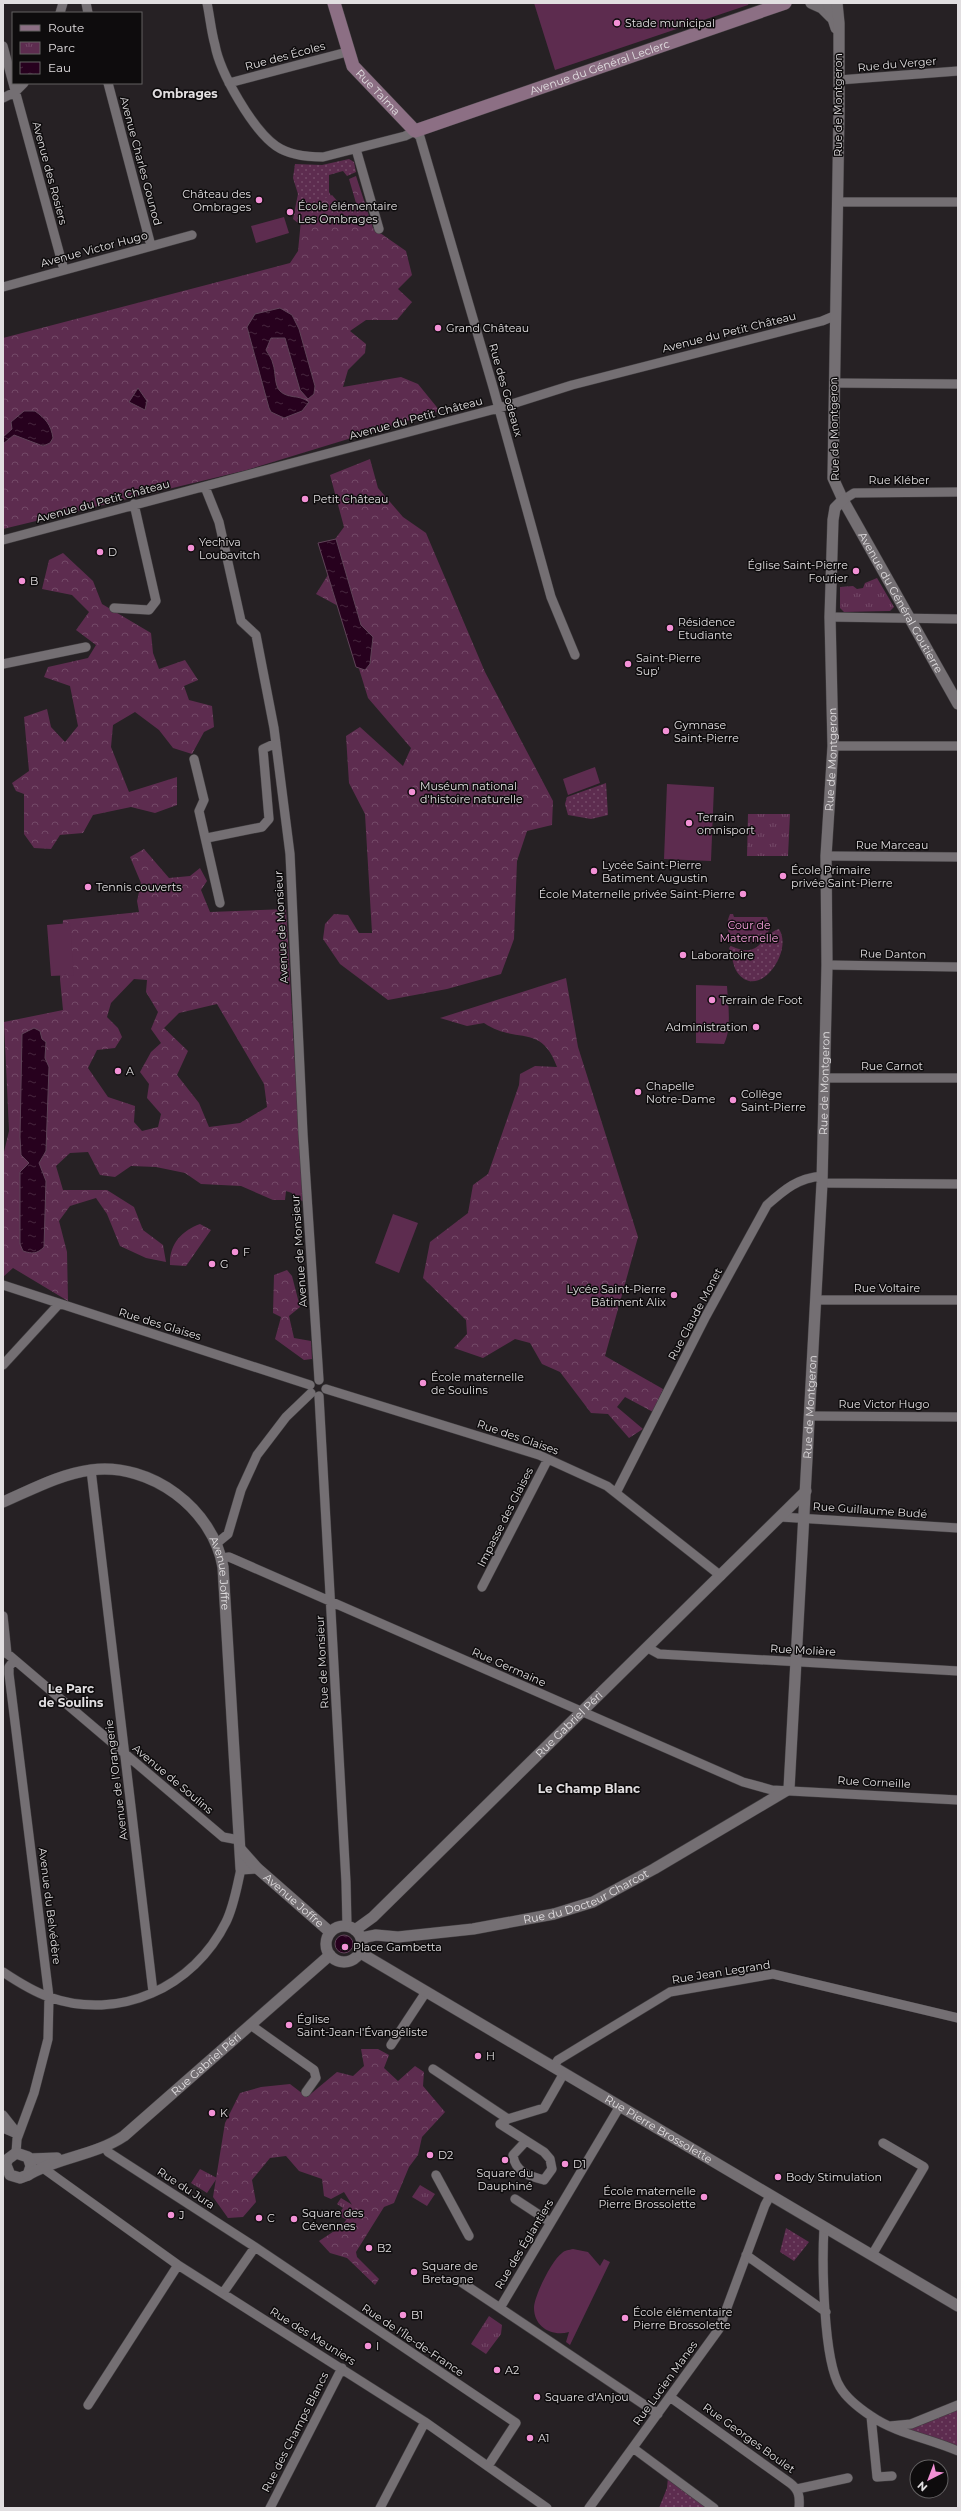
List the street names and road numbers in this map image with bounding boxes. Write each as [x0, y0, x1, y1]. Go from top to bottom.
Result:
street label: Avenue du Général Leclerc [528, 36, 671, 98]
street label: Rue des Écoles [243, 38, 327, 73]
street label: Rue de Montgeron [831, 53, 845, 157]
street label: Rue du Verger [857, 54, 937, 74]
street label: Rue Talma [353, 66, 403, 118]
street label: Avenue Charles Gounod [117, 95, 165, 227]
street label: Avenue des Rosiers [29, 120, 71, 227]
street label: Avenue Victor Hugo [39, 228, 149, 270]
street label: Avenue du Petit Château [661, 309, 797, 355]
street label: Rue des Godeaux [486, 342, 526, 438]
street label: Rue de Montgeron [826, 377, 842, 481]
street label: Avenue du Petit Château [348, 393, 484, 443]
street label: Rue Kléber [869, 473, 929, 487]
street label: Avenue du Petit Château [35, 476, 171, 526]
street label: Avenue du Général Goutierre [855, 529, 946, 676]
street label: Rue de Montgeron [822, 707, 840, 812]
street label: Rue Marceau [856, 838, 928, 852]
street label: Avenue de Monsieur [271, 870, 291, 984]
street label: Rue Danton [860, 946, 926, 962]
street label: Rue de Montgeron [816, 1031, 832, 1135]
street label: Rue Carnot [861, 1059, 924, 1073]
street label: Avenue de Monsieur [288, 1194, 310, 1308]
street label: Rue Claude Monet [665, 1265, 725, 1363]
street label: Rue Voltaire [854, 1281, 921, 1295]
street label: Rue des Glaises [117, 1305, 204, 1343]
street label: Rue de Montgeron [800, 1355, 820, 1459]
street label: Rue Victor Hugo [839, 1397, 929, 1411]
street label: Rue des Glaises [475, 1416, 561, 1458]
street label: Impasse des Glaises [474, 1464, 536, 1569]
street label: Rue Guillaume Budé [812, 1499, 928, 1521]
street label: Avenue Joffre [206, 1534, 233, 1611]
street label: Rue de Monsieur [313, 1615, 331, 1709]
street label: Rue Molière [770, 1641, 837, 1659]
street label: Rue Germaine [470, 1644, 549, 1690]
street label: Rue Gabriel Péri [532, 1688, 606, 1760]
street label: Avenue de l'Orangerie [102, 1718, 130, 1841]
street label: Avenue de Soulins [130, 1741, 217, 1817]
street label: Rue Corneille [837, 1773, 911, 1791]
street label: Avenue du Belvédère [36, 1847, 64, 1966]
street label: Rue du Docteur Charcot [522, 1866, 651, 1927]
street label: Avenue Joffre [261, 1870, 327, 1931]
street label: Rue Jean Legrand [671, 1957, 771, 1987]
street label: Rue Gabriel Péri [168, 2029, 244, 2099]
street label: Rue Pierre Brossolette [602, 2092, 715, 2166]
street label: Rue du Jura [155, 2164, 217, 2212]
street label: Rue des Églantiers [492, 2196, 557, 2292]
street label: Rue de l'Île-de-France [359, 2301, 467, 2380]
street label: Rue des Meuniers [267, 2304, 359, 2368]
street label: Rue Lucien Manes [630, 2337, 701, 2428]
street label: Rue des Champs Blancs [259, 2369, 332, 2494]
street label: Rue Georges Boulet [700, 2400, 798, 2476]

